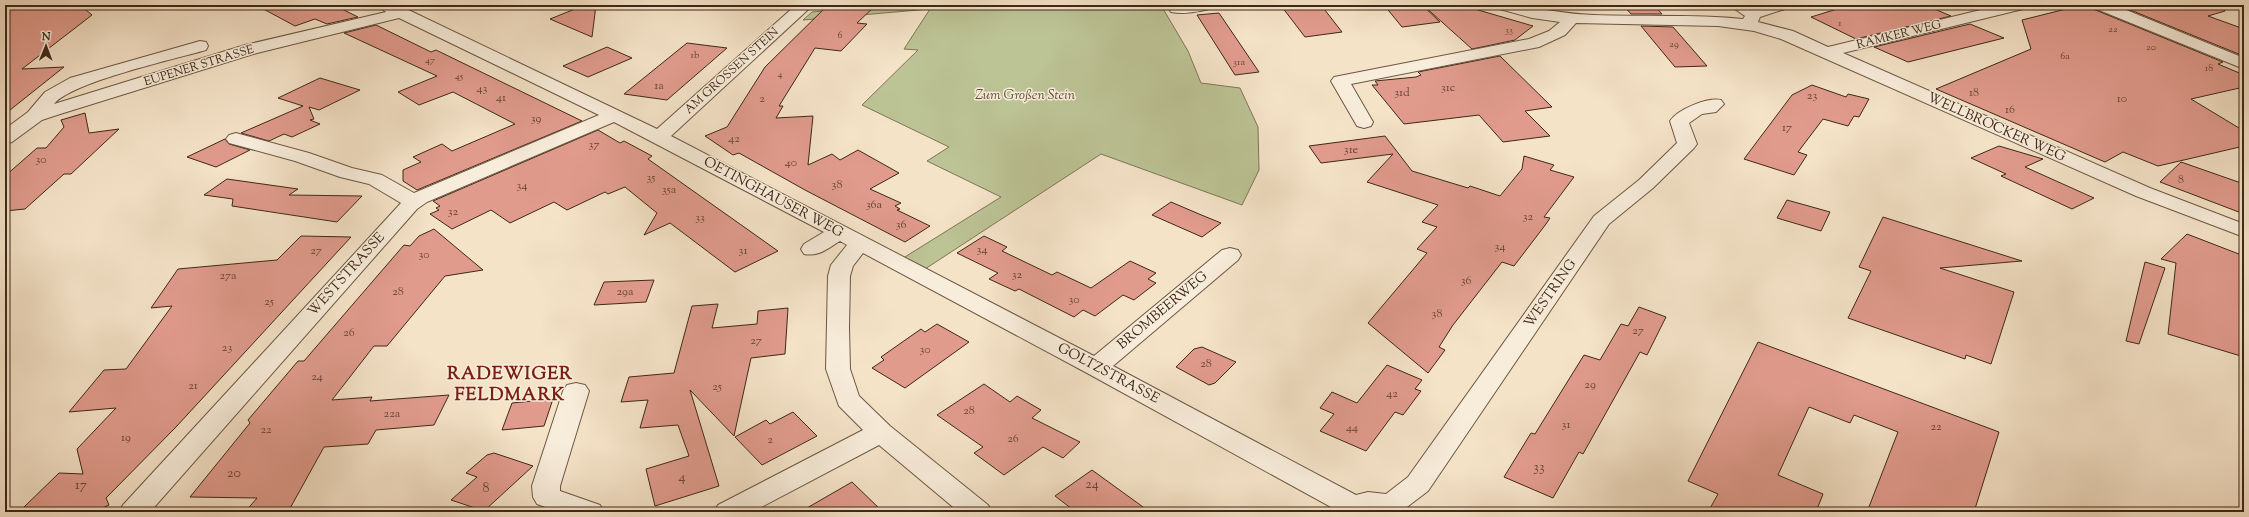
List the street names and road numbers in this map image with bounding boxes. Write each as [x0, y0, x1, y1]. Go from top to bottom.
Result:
street label: RAMKER WEG [1855, 16, 1944, 54]
street label: AM GROSSEN STEIN [681, 23, 784, 118]
street label: EUPENER STRASSE [142, 40, 257, 91]
street label: WELLBROCKER WEG [1924, 88, 2069, 168]
street label: OETINGHAUSER WEG [700, 153, 847, 244]
street label: WESTSTRASSE [304, 228, 390, 321]
street label: WESTRING [1520, 255, 1582, 332]
street label: BROMBEERWEG [1113, 267, 1213, 355]
street label: GOLTZSTRASSE [1053, 339, 1163, 410]

